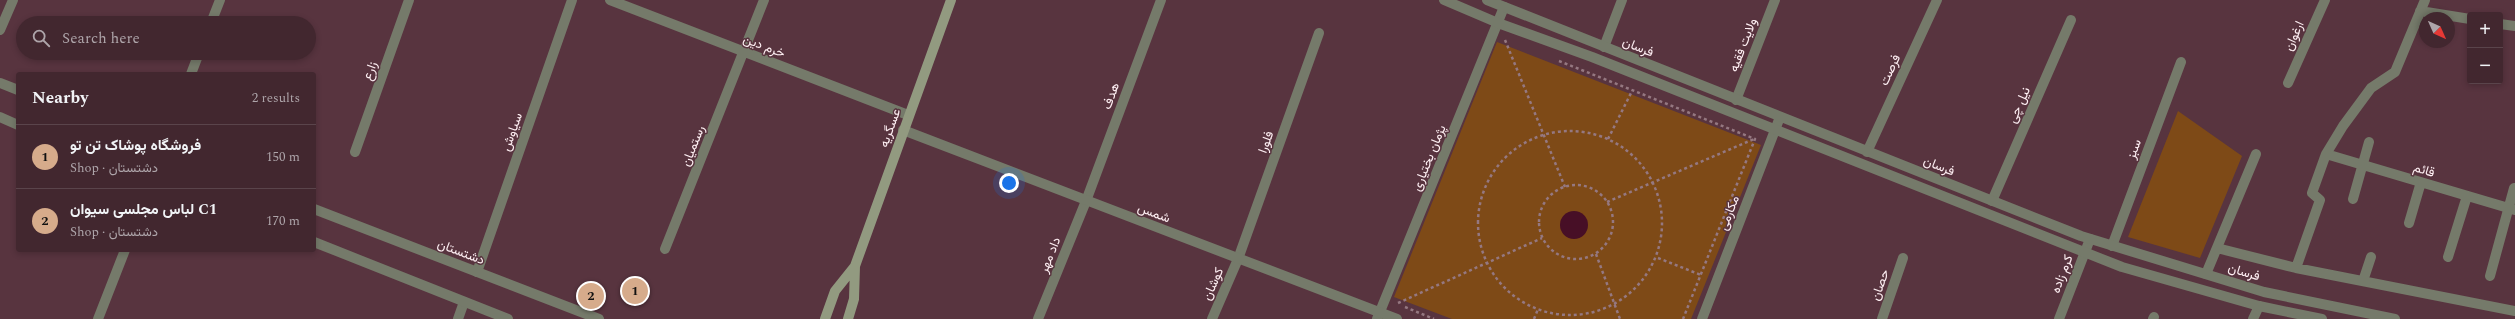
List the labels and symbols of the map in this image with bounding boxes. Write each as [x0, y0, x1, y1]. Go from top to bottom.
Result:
north arrow [2419, 12, 2455, 48]
street label: ولایت فقیه [1724, 15, 1763, 75]
street label: ارغوان [2279, 18, 2309, 54]
street label: خرم دین [740, 29, 788, 63]
street label: فرسان [1619, 32, 1657, 62]
street label: فرصت [1874, 51, 1906, 89]
street label: زارع [357, 59, 383, 83]
street label: هدف [1097, 80, 1125, 112]
street label: نیل چی [2002, 83, 2036, 126]
street label: عسگریه [874, 105, 906, 150]
street label: سیاوش [496, 110, 528, 154]
street label: رستمیان [676, 122, 710, 170]
street label: پژمان بختیاری [1407, 122, 1451, 194]
street label: فلورا [1253, 128, 1279, 156]
street label: سبز [2121, 136, 2147, 163]
street label: فرسان [1920, 151, 1958, 181]
street label: قائم [2411, 157, 2437, 183]
your location [999, 173, 1019, 193]
street label: مکارمی [1713, 193, 1745, 233]
street label: شمس [1135, 198, 1173, 228]
street label: دشتستان [434, 234, 488, 270]
street label: داد مهر [1033, 234, 1066, 277]
street label: کرم زاده [2046, 252, 2079, 296]
street label: فرسان [2226, 258, 2262, 286]
street label: کوشان [1197, 264, 1229, 304]
street label: حصان [1865, 266, 1895, 303]
pin: 1 [622, 276, 648, 306]
pin: 2 [578, 281, 604, 311]

